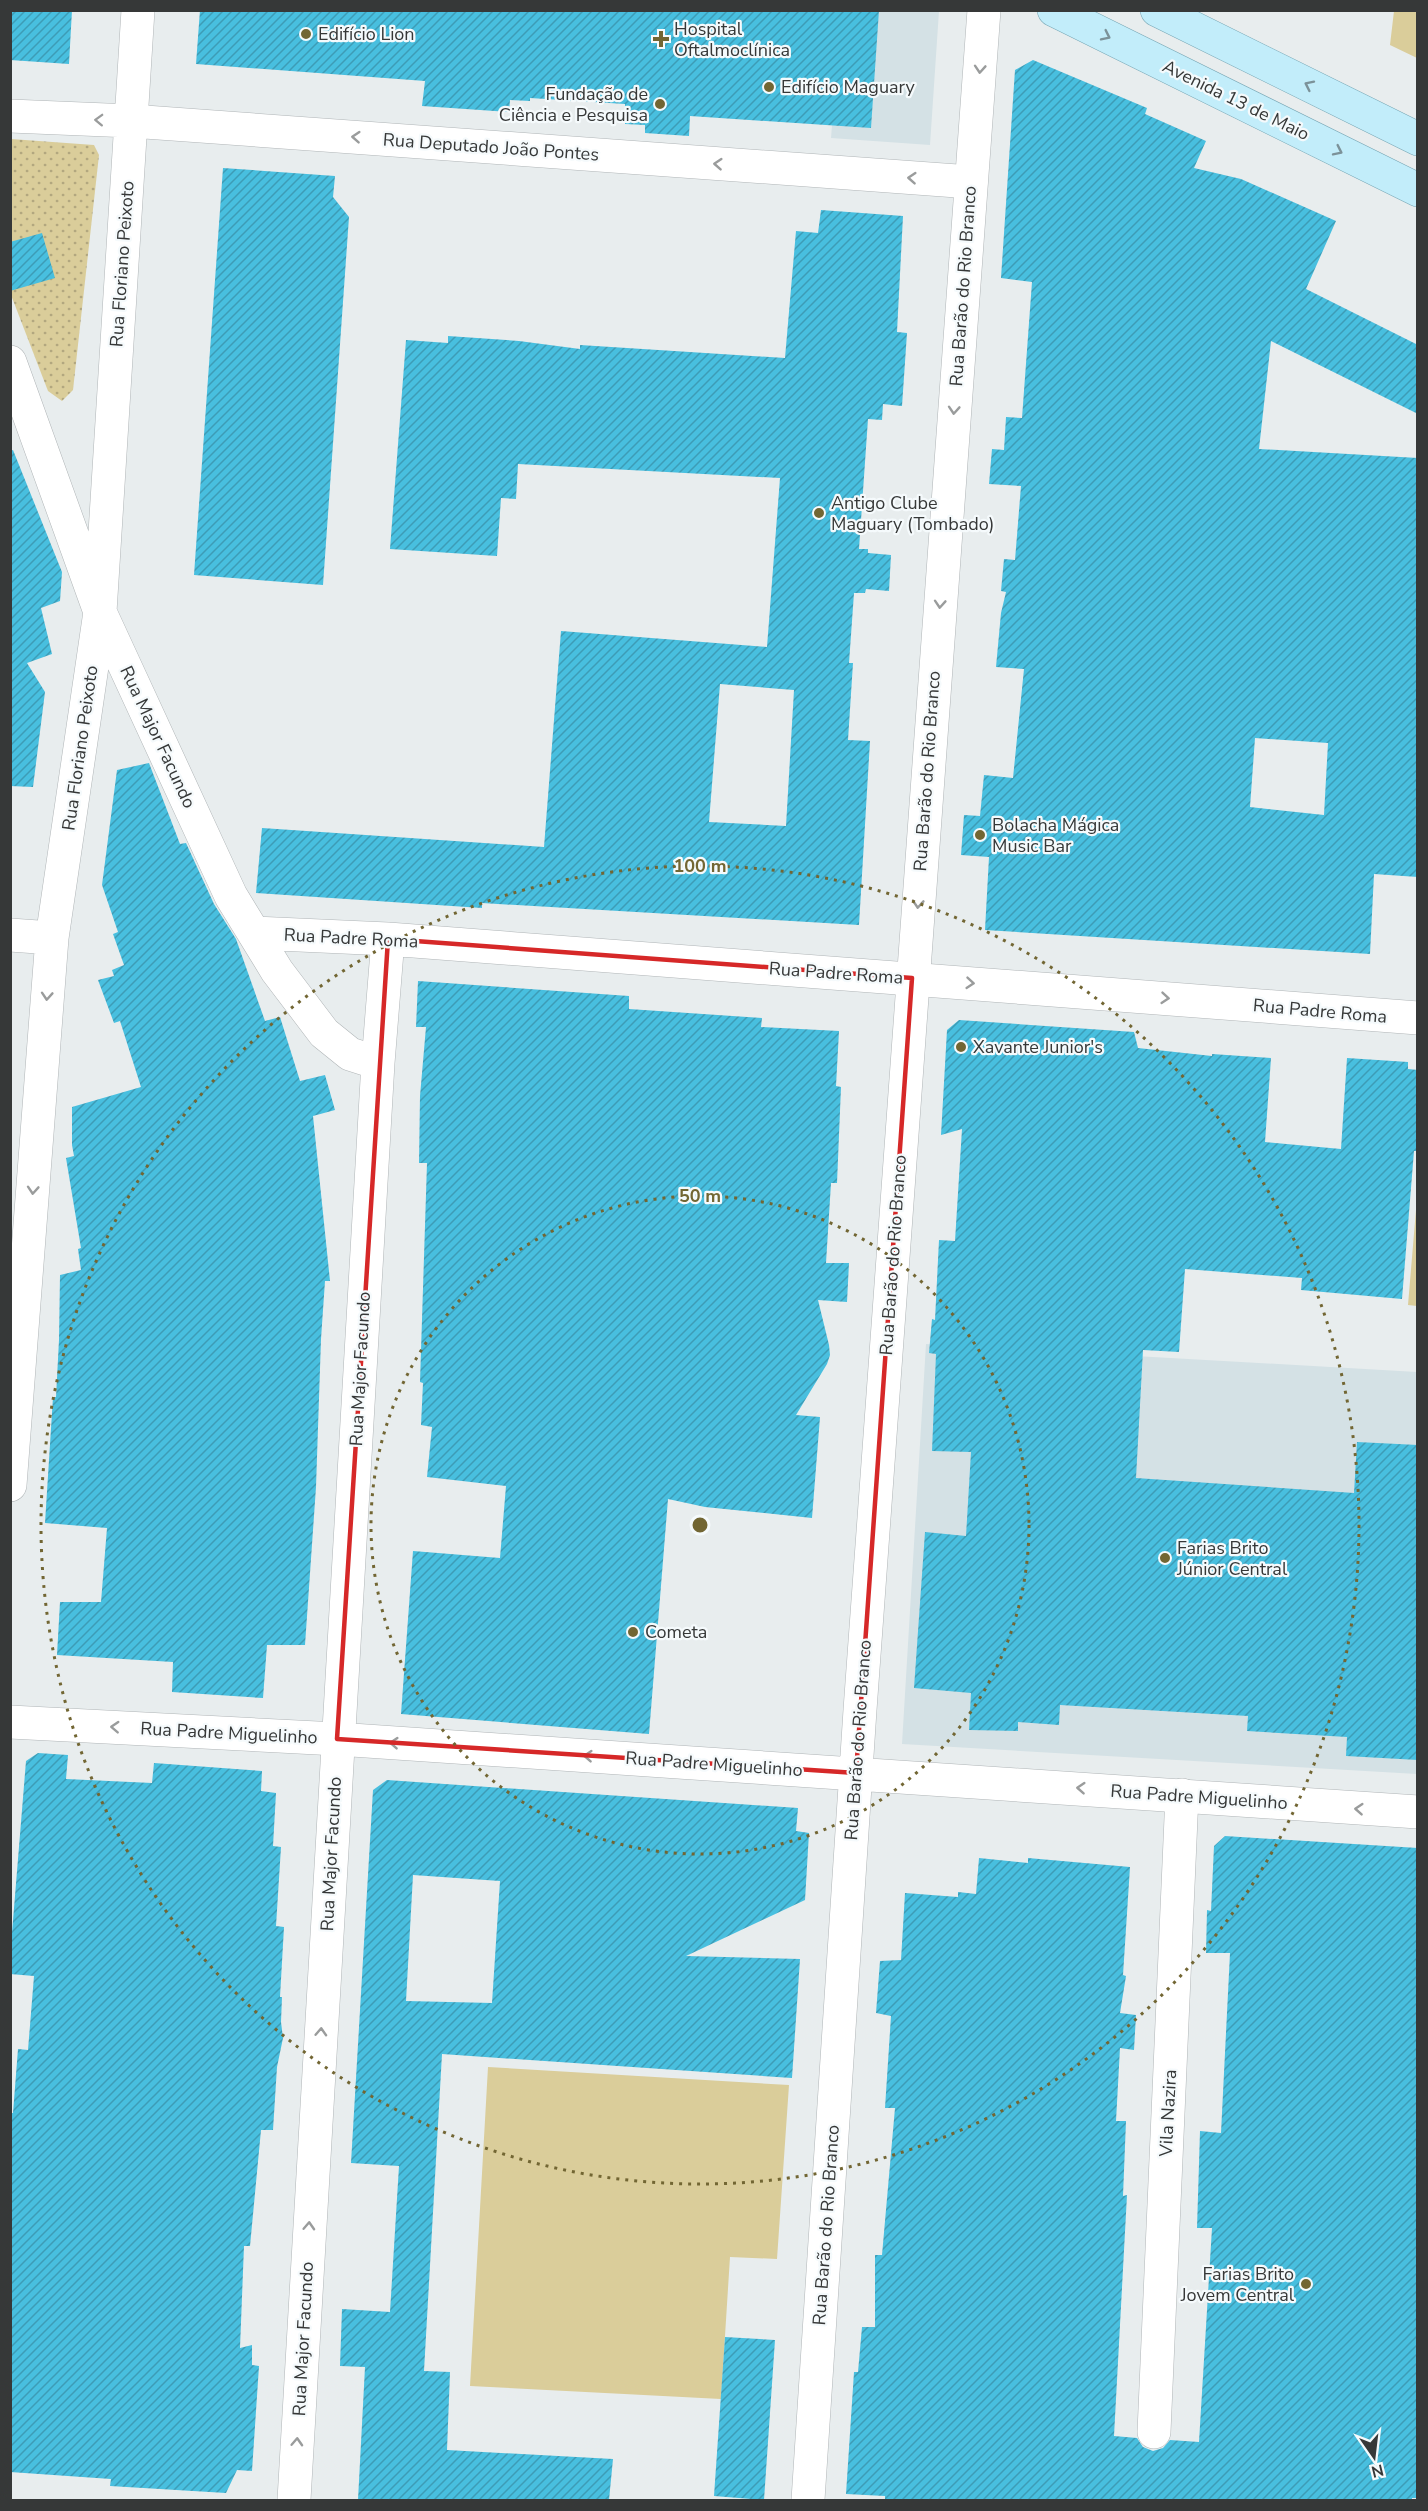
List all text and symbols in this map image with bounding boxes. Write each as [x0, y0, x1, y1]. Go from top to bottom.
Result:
place label: Hospital Oftalmoclínica [674, 17, 790, 62]
place label: Edifício Lion [318, 22, 415, 46]
marker: Edifício Lion [299, 27, 313, 41]
one-way arrow [1100, 29, 1111, 41]
marker: Hospital Oftalmoclínica [652, 30, 670, 48]
street label: Avenida 13 de Maio [1159, 54, 1313, 146]
one-way arrow [973, 64, 986, 73]
place label: Edifício Maguary [781, 75, 916, 99]
marker: Edifício Maguary [762, 80, 776, 94]
one-way arrow [1304, 81, 1315, 93]
place label: Fundação de Ciência e Pesquisa [499, 82, 648, 127]
marker: Fundação de Ciência e Pesquisa [653, 97, 667, 111]
one-way arrow [94, 113, 103, 126]
street label: Rua Deputado João Pontes [382, 127, 600, 167]
one-way arrow [351, 131, 361, 144]
one-way arrow [1331, 144, 1342, 155]
one-way arrow [713, 158, 723, 171]
one-way arrow [908, 172, 917, 185]
street label: Rua Floriano Peixoto [104, 180, 140, 348]
street label: Rua Barão do Rio Branco [944, 185, 982, 387]
one-way arrow [948, 405, 961, 414]
place label: Antigo Clube Maguary (Tombado) [831, 491, 994, 536]
marker: Antigo Clube Maguary (Tombado) [812, 506, 826, 520]
one-way arrow [934, 600, 947, 609]
street label: Rua Major Facundo [114, 662, 202, 812]
street label: Rua Floriano Peixoto [57, 664, 103, 832]
street label: Rua Barão do Rio Branco [908, 670, 946, 872]
place label: Bolacha Mágica Music Bar [992, 813, 1119, 858]
marker: Bolacha Mágica Music Bar [973, 828, 987, 842]
text: 100 m [673, 854, 727, 878]
one-way arrow [911, 899, 924, 908]
street label: Rua Padre Roma [283, 922, 419, 954]
street label: Rua Padre Roma [768, 956, 904, 990]
one-way arrow [966, 976, 975, 989]
one-way arrow [41, 991, 54, 1001]
one-way arrow [1160, 991, 1169, 1004]
street label: Rua Padre Roma [1252, 993, 1388, 1029]
place label: Xavante Junior's [973, 1035, 1103, 1059]
marker: Xavante Junior's [954, 1040, 968, 1054]
street label: Rua Barão do Rio Branco [874, 1154, 912, 1356]
text: 50 m [679, 1184, 721, 1208]
one-way arrow [26, 1186, 39, 1195]
street label: Rua Major Facundo [344, 1291, 376, 1447]
centre of rings [690, 1515, 710, 1535]
place label: Farias Brito Júnior Central [1176, 1536, 1288, 1581]
marker: Farias Brito Júnior Central [1158, 1551, 1172, 1565]
place label: Cometa [645, 1620, 707, 1644]
marker: Cometa [626, 1625, 640, 1639]
street label: Rua Barão do Rio Branco [839, 1639, 877, 1841]
street label: Rua Padre Miguelinho [140, 1716, 318, 1750]
one-way arrow [111, 1721, 120, 1734]
one-way arrow [389, 1737, 398, 1750]
street label: Rua Padre Miguelinho [625, 1746, 803, 1782]
one-way arrow [584, 1750, 593, 1763]
street label: Rua Major Facundo [315, 1776, 347, 1932]
street label: Rua Padre Miguelinho [1110, 1779, 1288, 1815]
one-way arrow [1076, 1782, 1085, 1795]
one-way arrow [1355, 1802, 1364, 1815]
one-way arrow [314, 2027, 327, 2036]
street label: Vila Nazira [1154, 2069, 1182, 2158]
street label: Rua Barão do Rio Branco [807, 2124, 845, 2326]
one-way arrow [303, 2222, 316, 2231]
street label: Rua Major Facundo [287, 2261, 319, 2417]
place label: Farias Brito Jovem Central [1180, 2262, 1295, 2307]
marker: Farias Brito Jovem Central [1299, 2277, 1313, 2291]
north arrow [1344, 2427, 1404, 2487]
one-way arrow [290, 2438, 303, 2447]
text: N [1369, 2458, 1386, 2483]

